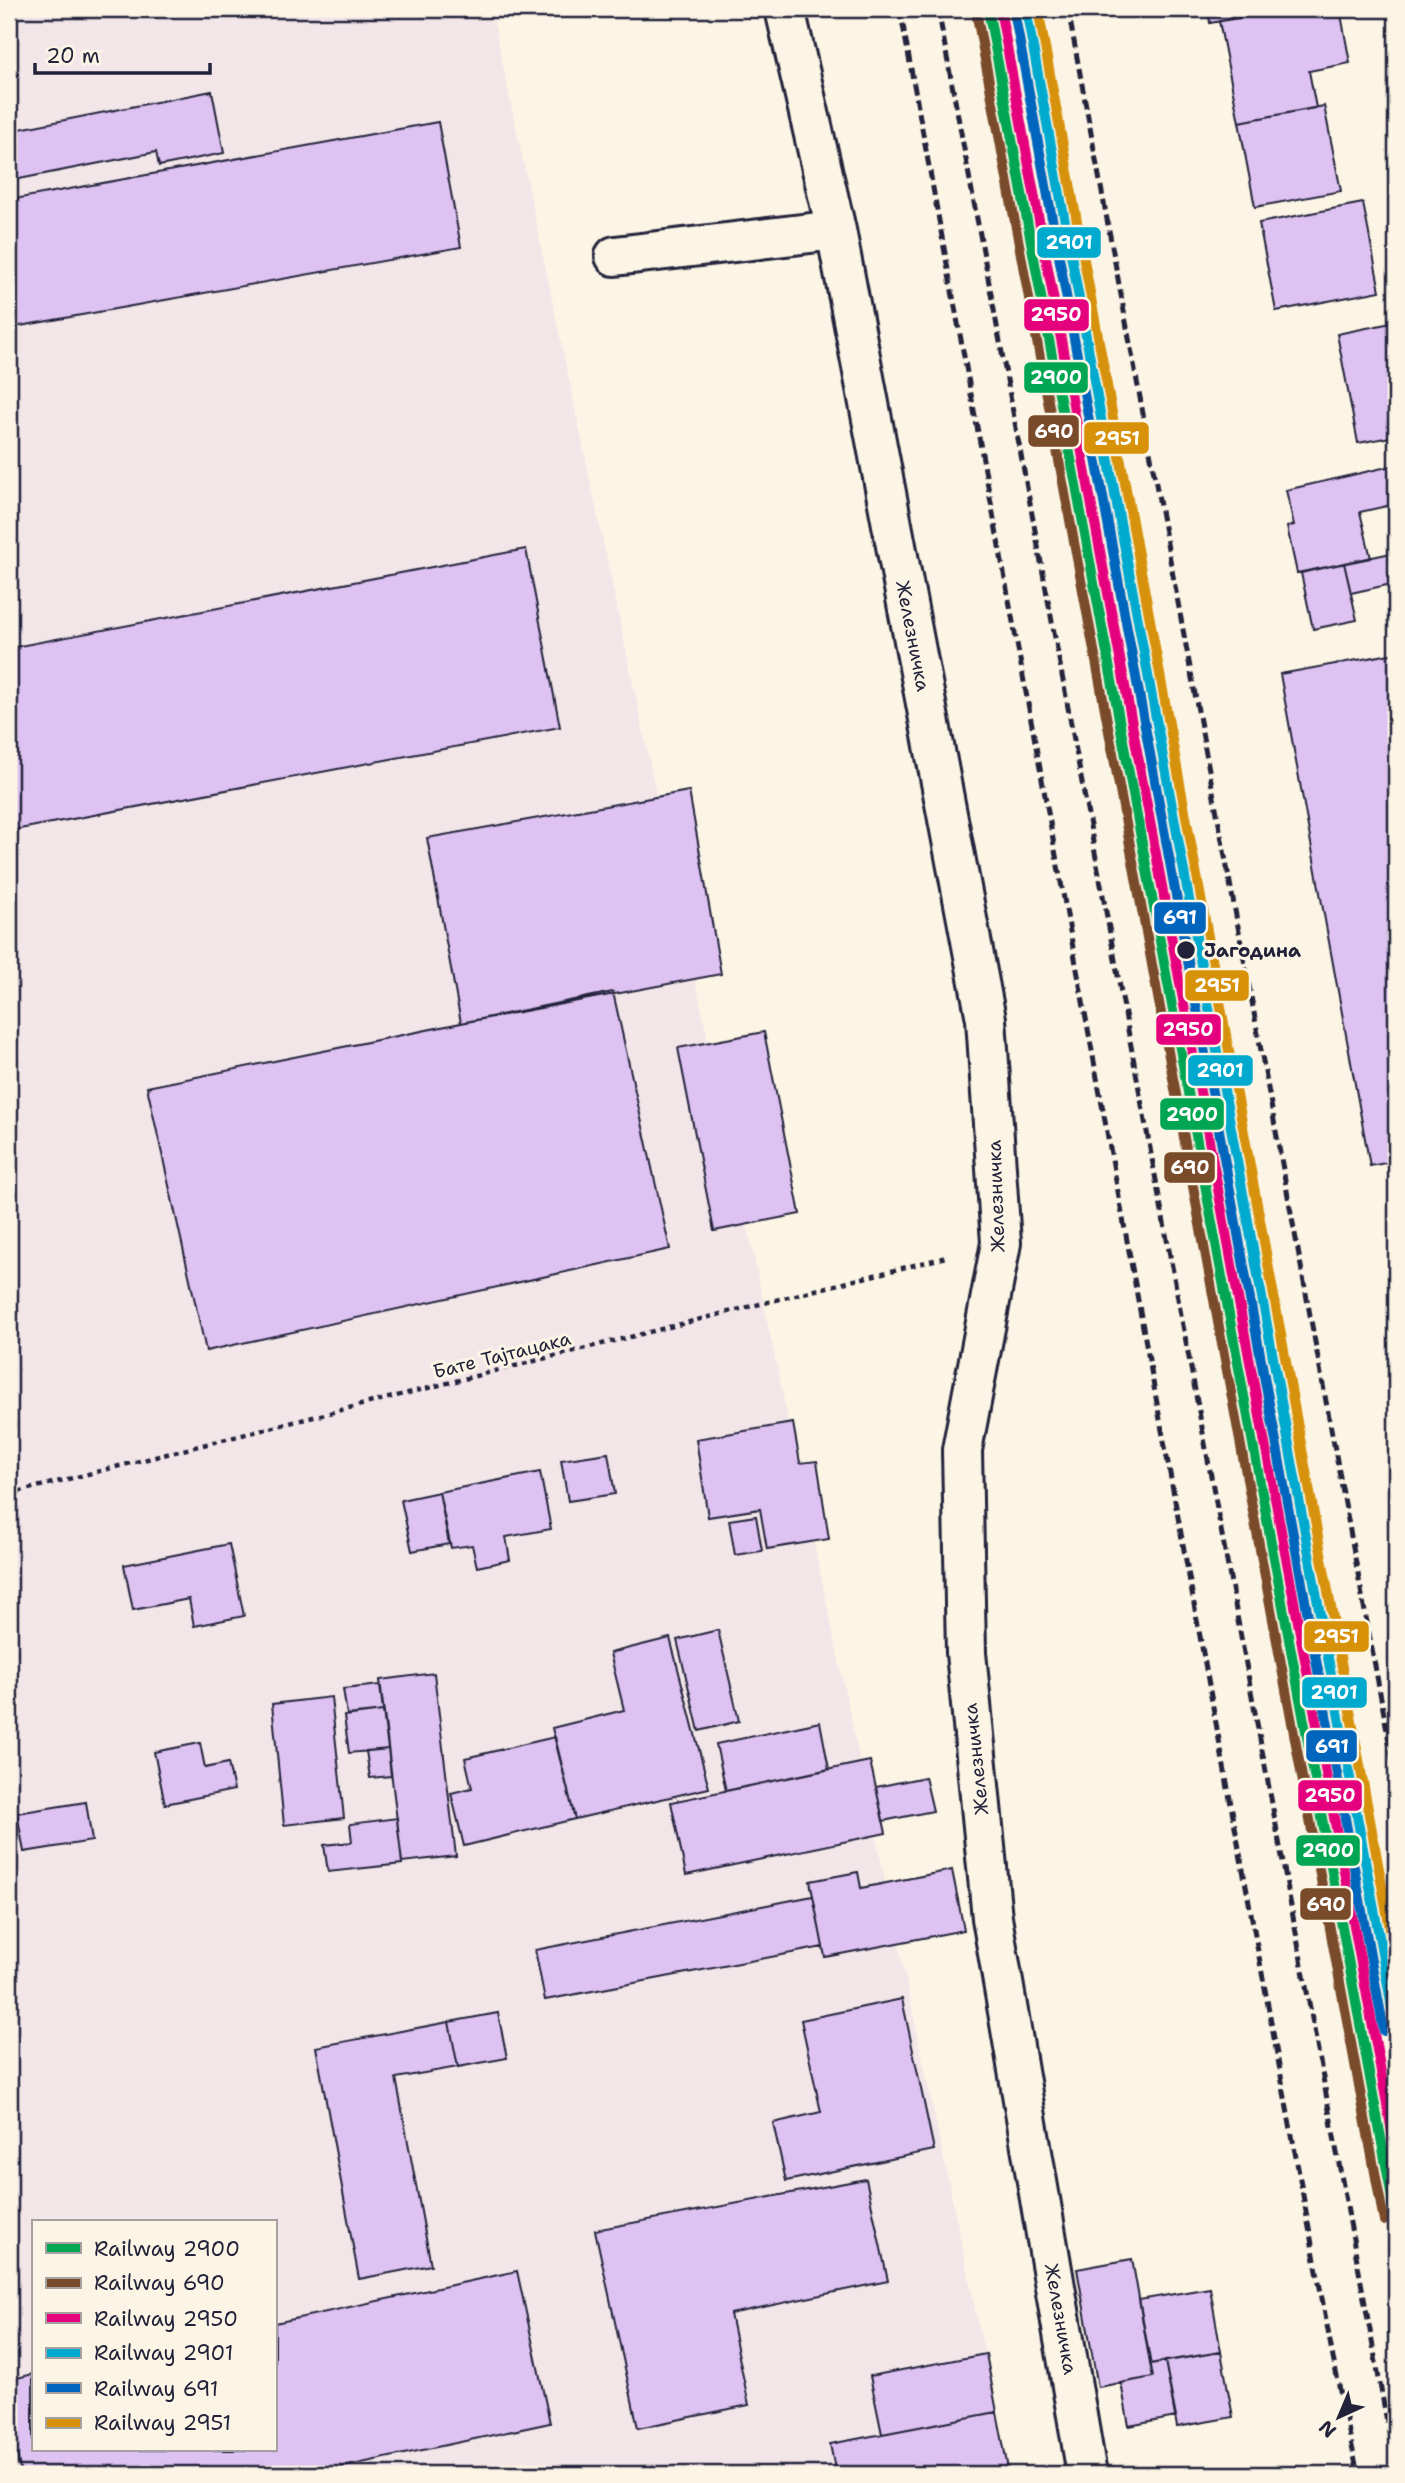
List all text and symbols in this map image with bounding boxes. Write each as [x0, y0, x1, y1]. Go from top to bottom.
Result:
scale bar [35, 32, 210, 76]
text: 20 m [46, 42, 100, 70]
line badge: 2901 [1036, 226, 1102, 259]
text: 2901 [1045, 230, 1093, 255]
line badge: 2950 [1023, 298, 1090, 332]
text: 2950 [1031, 302, 1081, 327]
line badge: 2900 [1023, 361, 1089, 394]
text: 2900 [1030, 365, 1082, 390]
line badge: 690 [1027, 414, 1080, 448]
text: 690 [1035, 419, 1073, 444]
line badge: 2951 [1083, 421, 1150, 455]
text: 2951 [1094, 426, 1140, 451]
street label: Железничка [890, 578, 936, 694]
line badge: 691 [1153, 901, 1207, 935]
text: 691 [1163, 905, 1197, 930]
place label: Јагодина [1204, 938, 1301, 963]
marker: Јагодина [1175, 939, 1197, 961]
line badge: 2951 [1184, 969, 1250, 1002]
text: 2951 [1194, 973, 1240, 998]
line badge: 2950 [1155, 1013, 1222, 1046]
text: 2950 [1163, 1017, 1213, 1042]
line badge: 2901 [1187, 1054, 1254, 1087]
text: 2901 [1196, 1058, 1244, 1083]
line badge: 2900 [1159, 1097, 1225, 1131]
text: 2900 [1166, 1102, 1218, 1127]
street label: Железничка [982, 1139, 1010, 1253]
line badge: 690 [1163, 1151, 1216, 1184]
text: 690 [1171, 1155, 1209, 1180]
street label: Бате Тајтацака [431, 1326, 574, 1384]
line badge: 2951 [1303, 1620, 1370, 1653]
text: 2951 [1313, 1624, 1359, 1649]
line badge: 2901 [1301, 1676, 1368, 1709]
text: 2901 [1310, 1680, 1358, 1705]
street label: Железничка [958, 1702, 994, 1816]
line badge: 691 [1305, 1729, 1358, 1763]
text: 691 [1315, 1734, 1349, 1759]
line badge: 2950 [1297, 1779, 1363, 1812]
text: 2950 [1305, 1783, 1355, 1808]
line badge: 2900 [1295, 1834, 1361, 1867]
text: 2900 [1302, 1838, 1354, 1863]
line badge: 690 [1299, 1887, 1352, 1921]
text: 690 [1307, 1892, 1345, 1917]
legend [32, 2220, 276, 2452]
text: Railway 2900 [94, 2235, 240, 2263]
street label: Железничка [1039, 2261, 1083, 2377]
text: Railway 690 [94, 2269, 225, 2297]
text: Railway 2950 [94, 2305, 238, 2333]
text: Railway 2901 [94, 2339, 233, 2367]
text: Railway 691 [94, 2375, 219, 2403]
north arrow [1304, 2382, 1374, 2452]
text: Railway 2951 [94, 2409, 231, 2437]
text: N [1313, 2415, 1342, 2443]

